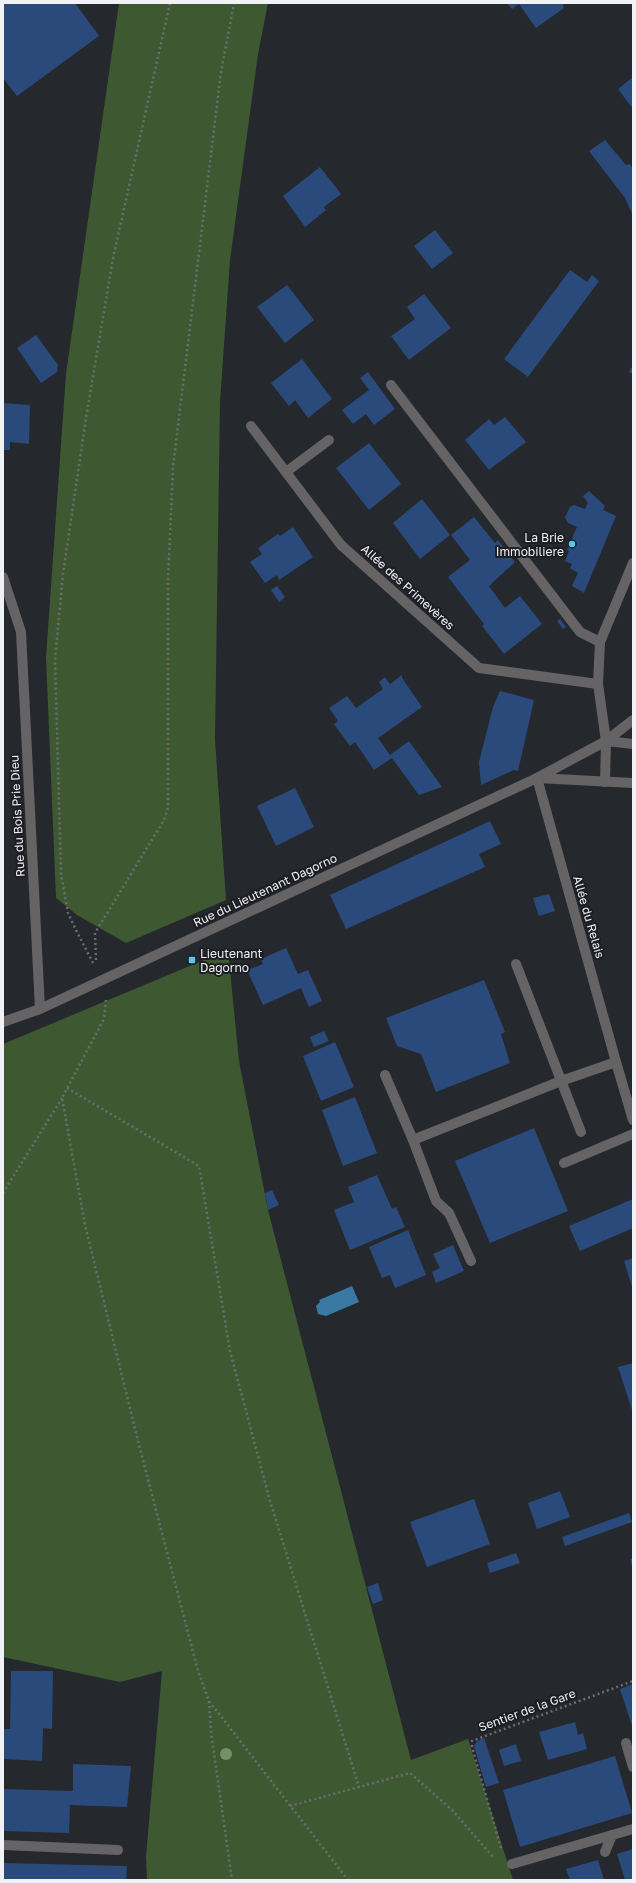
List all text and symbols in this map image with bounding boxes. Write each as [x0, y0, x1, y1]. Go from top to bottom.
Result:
place label: La Brie Immobiliere [496, 530, 564, 559]
marker: La Brie Immobiliere [567, 539, 577, 549]
street label: Allée des Primevères [358, 541, 458, 633]
street label: Rue du Bois Prie Dieu [6, 755, 28, 877]
street label: Rue du Lieutenant Dagorno [191, 850, 339, 930]
street label: Allée du Relais [570, 874, 608, 960]
place label: Lieutenant Dagorno [200, 946, 262, 975]
marker: Lieutenant Dagorno [187, 955, 197, 965]
street label: Sentier de la Gare [476, 1685, 578, 1735]

